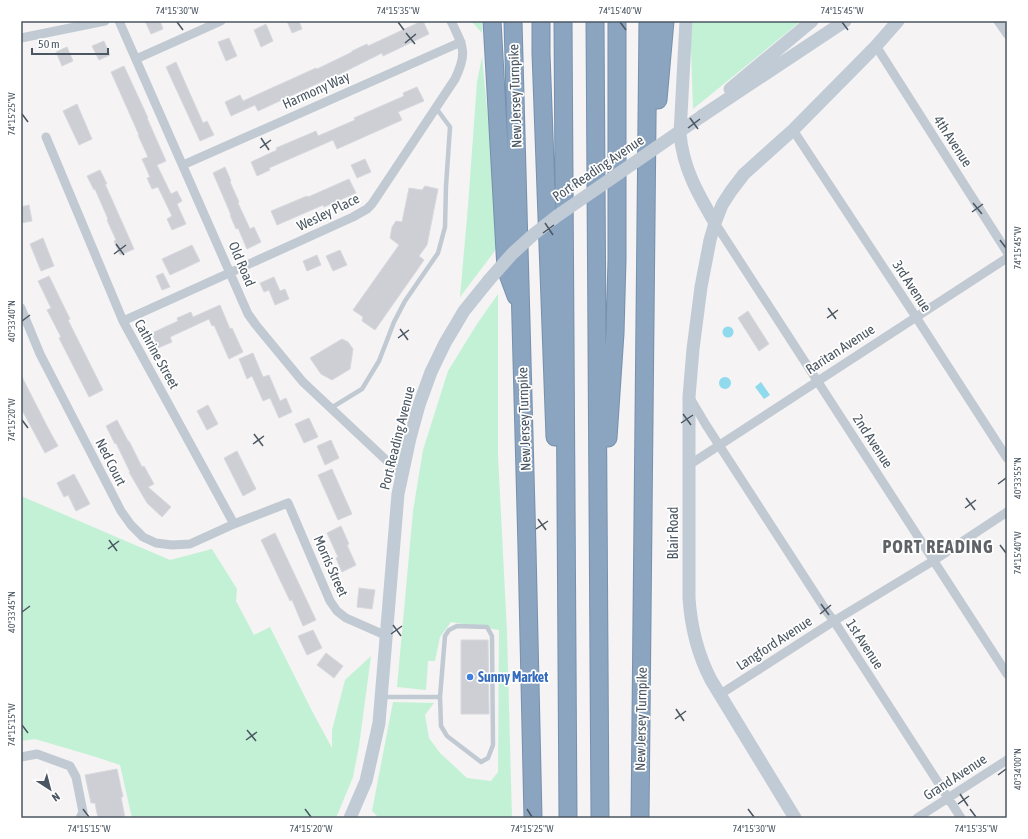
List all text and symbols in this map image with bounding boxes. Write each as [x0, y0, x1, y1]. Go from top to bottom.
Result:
text: 74°15'30"W [155, 5, 199, 16]
text: 74°15'35"W [376, 5, 420, 16]
text: 74°15'40"W [598, 5, 642, 16]
text: 74°15'45"W [820, 5, 864, 16]
scale bar [32, 30, 108, 56]
text: 50 m [38, 37, 60, 51]
street label: New Jersey Turnpike [505, 44, 525, 148]
street label: Harmony Way [280, 68, 352, 112]
text: 74°15'25"W [6, 92, 17, 136]
street label: 4th Avenue [930, 112, 976, 170]
street label: Port Reading Avenue [549, 132, 647, 204]
street label: Wesley Place [294, 190, 362, 234]
text: 74°15'45"W [1012, 226, 1023, 270]
street label: Old Road [225, 239, 259, 289]
street label: 3rd Avenue [889, 257, 935, 315]
text: 40°33'40"N [6, 300, 17, 342]
street label: Cathrine Street [131, 317, 183, 391]
street label: Raritan Avenue [803, 321, 877, 377]
street label: New Jersey Turnpike [514, 367, 534, 471]
street label: Port Reading Avenue [376, 384, 418, 492]
text: 74°15'20"W [6, 398, 17, 442]
street label: 2nd Avenue [850, 411, 896, 471]
street label: Ned Court [92, 436, 130, 488]
text: 40°33'55"N [1012, 457, 1023, 499]
street label: Blair Road [665, 507, 681, 559]
text: 74°15'40"W [1012, 531, 1023, 575]
street label: Morris Street [310, 533, 352, 599]
district label: PORT READING [882, 536, 994, 557]
text: 40°33'45"N [6, 591, 17, 633]
street label: Langford Avenue [733, 613, 815, 673]
street label: 1st Avenue [843, 616, 887, 672]
street label: New Jersey Turnpike [632, 667, 650, 771]
place label: Sunny Market [478, 669, 548, 685]
marker: Sunny Market [465, 672, 475, 682]
text: 74°15'15"W [6, 703, 17, 747]
text: 40°34'00"N [1012, 748, 1023, 790]
street label: Grand Avenue [920, 751, 990, 803]
north arrow [30, 769, 70, 809]
text: N [50, 790, 62, 804]
text: 74°15'15"W [67, 823, 111, 834]
text: 74°15'20"W [289, 823, 333, 834]
text: 74°15'25"W [510, 823, 554, 834]
text: 74°15'30"W [732, 823, 776, 834]
text: 74°15'35"W [954, 823, 998, 834]

